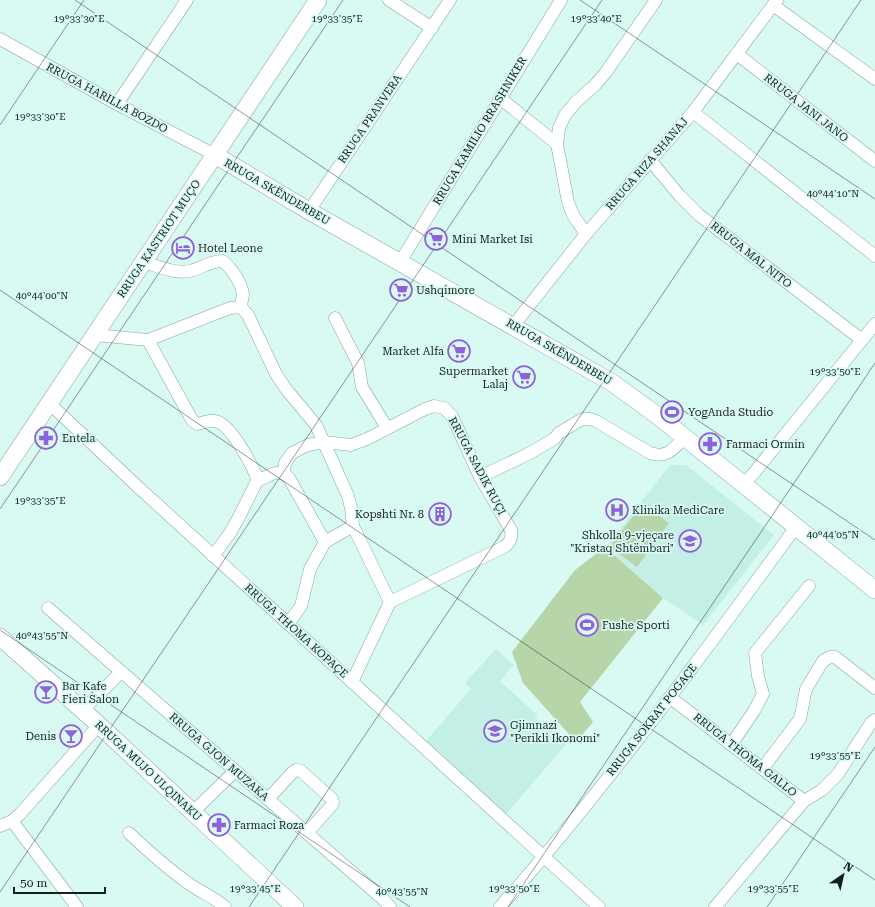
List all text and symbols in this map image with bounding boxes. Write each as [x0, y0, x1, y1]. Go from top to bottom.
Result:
text: 19°33'30"E [53, 13, 105, 24]
text: 19°33'35"E [311, 13, 363, 24]
text: 19°33'40"E [570, 13, 622, 24]
street label: RRUGA KAMILIO RRASHNIKER [430, 54, 530, 208]
street label: RRUGA HARILLA BOZDO [44, 60, 170, 136]
street label: RRUGA JANI JANO [761, 71, 851, 145]
street label: RRUGA PRANVERA [335, 72, 405, 166]
text: 19°33'30"E [14, 111, 66, 122]
street label: RRUGA RIZA SHANAJ [603, 115, 691, 213]
street label: RRUGA SKËNDERBEU [222, 155, 333, 228]
street label: RRUGA KASTRIOT MUÇO [115, 177, 204, 300]
text: 40°44'10"N [807, 188, 859, 199]
street label: RRUGA MAL NITO [708, 219, 794, 291]
supermarket icon: Mini Market Isi [423, 226, 449, 252]
place label: Mini Market Isi [452, 233, 533, 246]
hotel icon: Hotel Leone [170, 235, 196, 261]
place label: Hotel Leone [198, 242, 263, 255]
supermarket icon: Ushqimore [388, 277, 414, 303]
place label: Ushqimore [416, 284, 475, 297]
text: 40°44'00"N [16, 290, 68, 301]
street label: RRUGA SKËNDERBEU [504, 315, 615, 388]
supermarket icon: Market Alfa [446, 338, 472, 364]
place label: Market Alfa [382, 345, 444, 358]
supermarket icon: Supermarket Lalaj [511, 364, 537, 390]
place label: Supermarket Lalaj [439, 365, 508, 391]
text: 19°33'50"E [809, 366, 861, 377]
sports icon: YogAnda Studio [659, 399, 685, 425]
place label: YogAnda Studio [688, 406, 774, 419]
street label: RRUGA SADIK RUÇI [446, 415, 508, 517]
pharmacy icon: Entela [33, 425, 59, 451]
pharmacy icon: Farmaci Ormin [697, 431, 723, 457]
place label: Entela [62, 432, 95, 445]
place label: Farmaci Ormin [726, 438, 805, 451]
text: 19°33'35"E [14, 495, 66, 506]
hospital icon: Klinika MediCare [604, 497, 630, 523]
building icon: Kopshti Nr. 8 [427, 501, 453, 527]
place label: Klinika MediCare [632, 504, 724, 517]
place label: Kopshti Nr. 8 [355, 508, 424, 521]
school or university icon: Shkolla 9-vjeçare "Kristaq Shtëmbari" [677, 528, 703, 554]
place label: Shkolla 9-vjeçare "Kristaq Shtëmbari" [570, 529, 674, 555]
text: 40°44'05"N [807, 529, 859, 540]
street label: RRUGA THOMA KOPAÇE [242, 581, 350, 681]
sports icon: Fushe Sporti [574, 612, 600, 638]
place label: Fushe Sporti [602, 619, 670, 632]
text: 40°43'55"N [16, 630, 68, 641]
street label: RRUGA SOKRAT POGAÇE [604, 661, 700, 779]
bar icon: Bar Kafe Fieri Salon [33, 679, 59, 705]
place label: Bar Kafe Fieri Salon [62, 680, 119, 706]
street label: RRUGA GJON MUZAKA [167, 710, 272, 804]
street label: RRUGA THOMA GALLO [691, 711, 800, 800]
street label: RRUGA MUJO ULQINAKU [92, 718, 204, 824]
school or university icon: Gjimnazi "Perikli Ikonomi" [482, 718, 508, 744]
place label: Gjimnazi "Perikli Ikonomi" [510, 719, 600, 745]
bar icon: Denis [58, 723, 84, 749]
place label: Denis [26, 730, 56, 743]
text: 19°33'55"E [809, 750, 861, 761]
pharmacy icon: Farmaci Roza [206, 812, 232, 838]
place label: Farmaci Roza [234, 819, 304, 832]
north arrow [823, 855, 863, 895]
text: N [841, 859, 856, 875]
scale bar [14, 869, 105, 895]
text: 50 m [20, 876, 47, 890]
text: 19°33'45"E [229, 883, 281, 894]
text: 19°33'50"E [488, 883, 540, 894]
text: 19°33'55"E [747, 883, 799, 894]
text: 40°43'55"N [376, 886, 428, 897]

